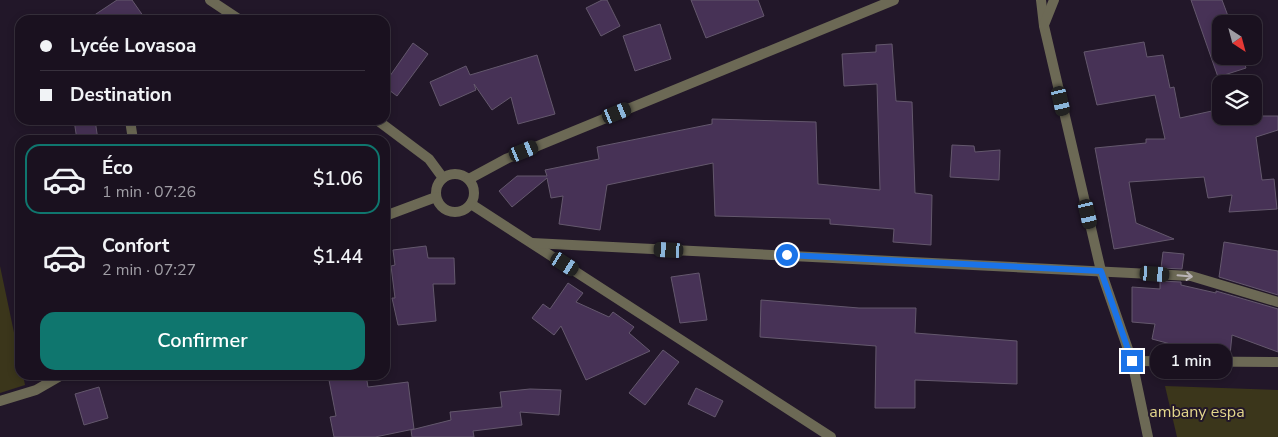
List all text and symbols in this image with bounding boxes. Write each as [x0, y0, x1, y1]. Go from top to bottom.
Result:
north arrow [1212, 15, 1262, 65]
map controls [1212, 15, 1262, 125]
text: Lycée Lovasoa [70, 33, 196, 59]
button: layers [1212, 75, 1262, 125]
text: Destination [70, 82, 172, 108]
car [1050, 85, 1071, 117]
car [600, 100, 633, 126]
car [507, 138, 540, 164]
text: Éco [102, 155, 133, 181]
icon: car [42, 157, 87, 202]
text: $1.06 [313, 166, 363, 192]
text: 1 min · 07:26 [102, 181, 196, 203]
car [1077, 198, 1098, 230]
text: Confort [102, 233, 169, 259]
icon: car [42, 235, 87, 280]
car [653, 242, 684, 258]
text: $1.44 [313, 244, 363, 270]
route start [776, 244, 798, 266]
car [548, 250, 581, 278]
text: 2 min · 07:27 [102, 259, 196, 281]
car [1139, 265, 1170, 283]
one-way arrow [1176, 271, 1192, 281]
button: Confirmer [40, 312, 365, 370]
callout: 1 min [1150, 344, 1232, 378]
route end [1121, 350, 1143, 372]
text: 1 min [1171, 350, 1211, 372]
park label: ambany espa [1149, 401, 1245, 423]

